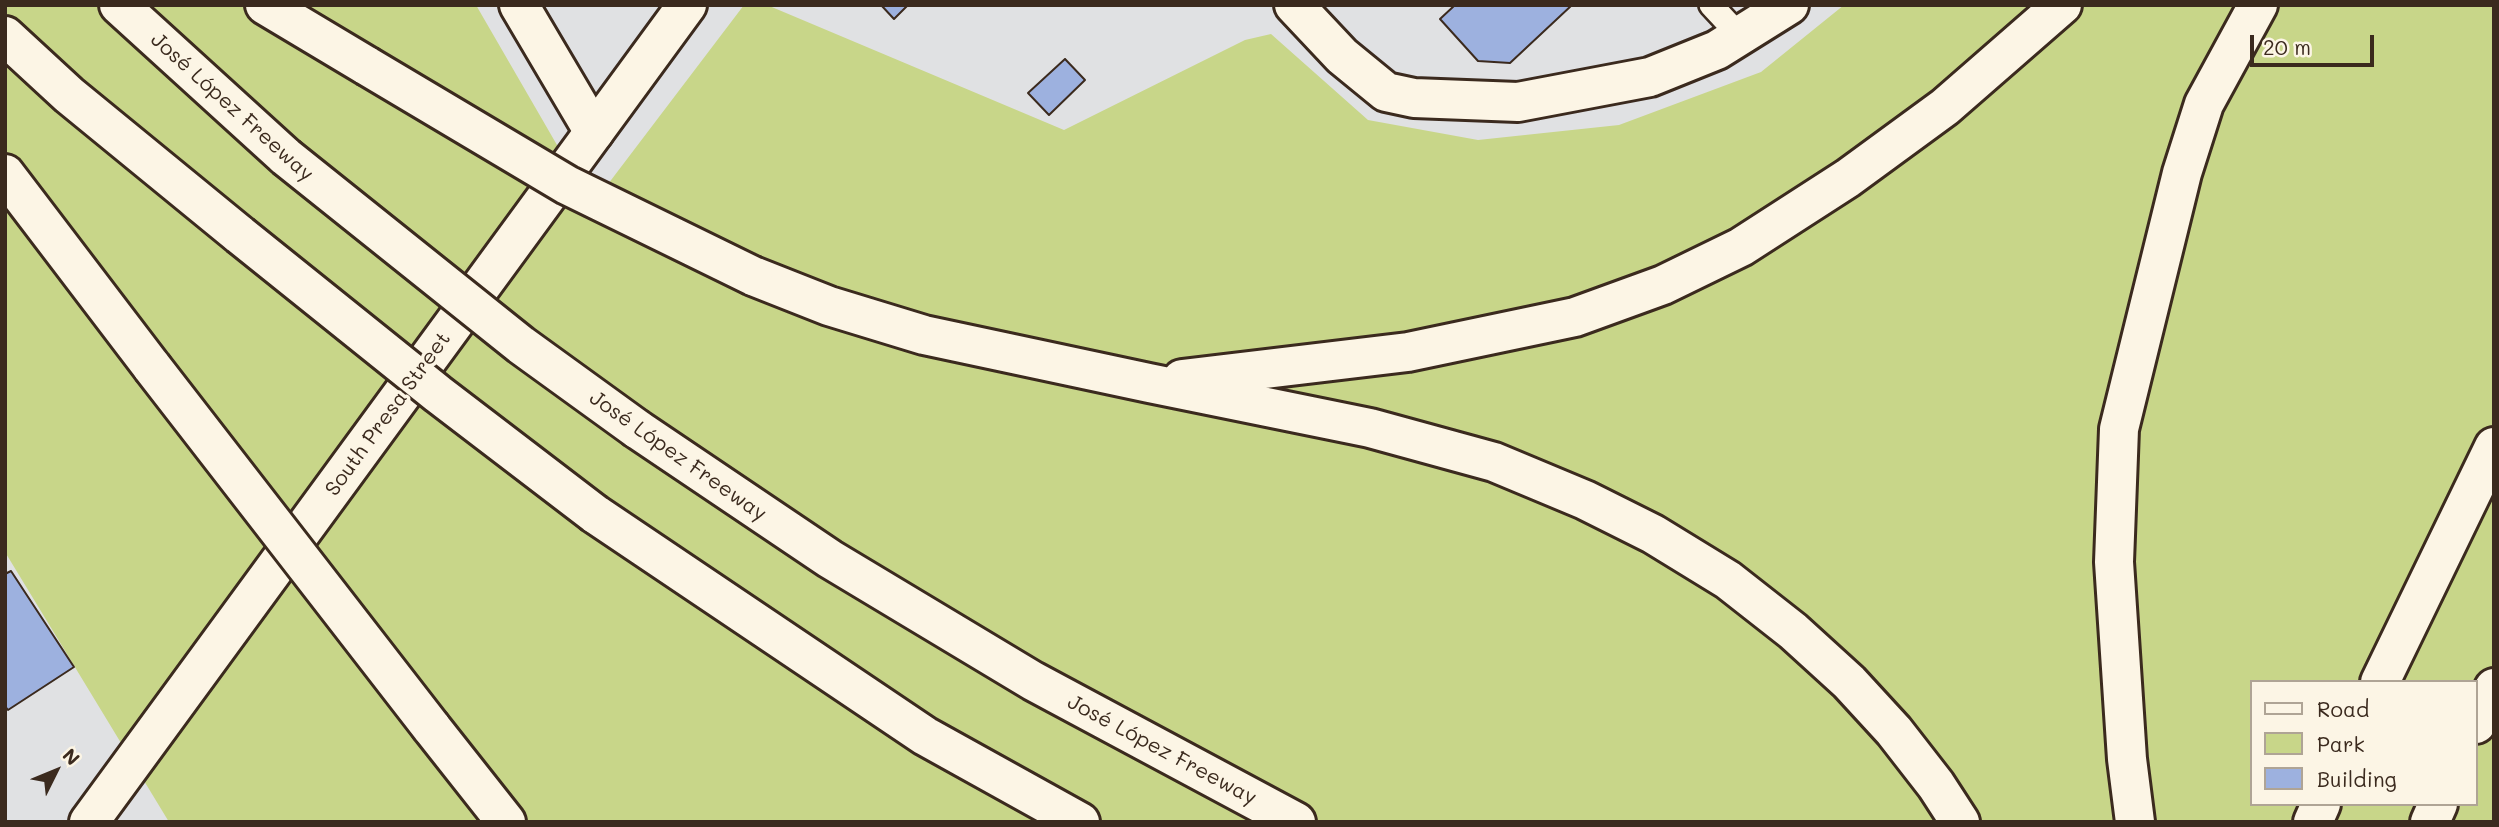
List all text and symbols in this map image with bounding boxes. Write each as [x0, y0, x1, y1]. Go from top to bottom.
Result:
scale bar [2254, 21, 2378, 65]
street label: José López Freeway [145, 27, 319, 187]
text: 20 m [2263, 33, 2311, 60]
street label: South Presa Street [320, 327, 456, 501]
street label: José López Freeway [585, 385, 771, 527]
legend [2250, 680, 2478, 806]
street label: José López Freeway [1063, 689, 1261, 811]
text: Road [2317, 695, 2369, 722]
text: Park [2317, 730, 2365, 757]
north arrow [21, 736, 91, 806]
text: N [58, 743, 86, 770]
text: Building [2317, 765, 2397, 792]

